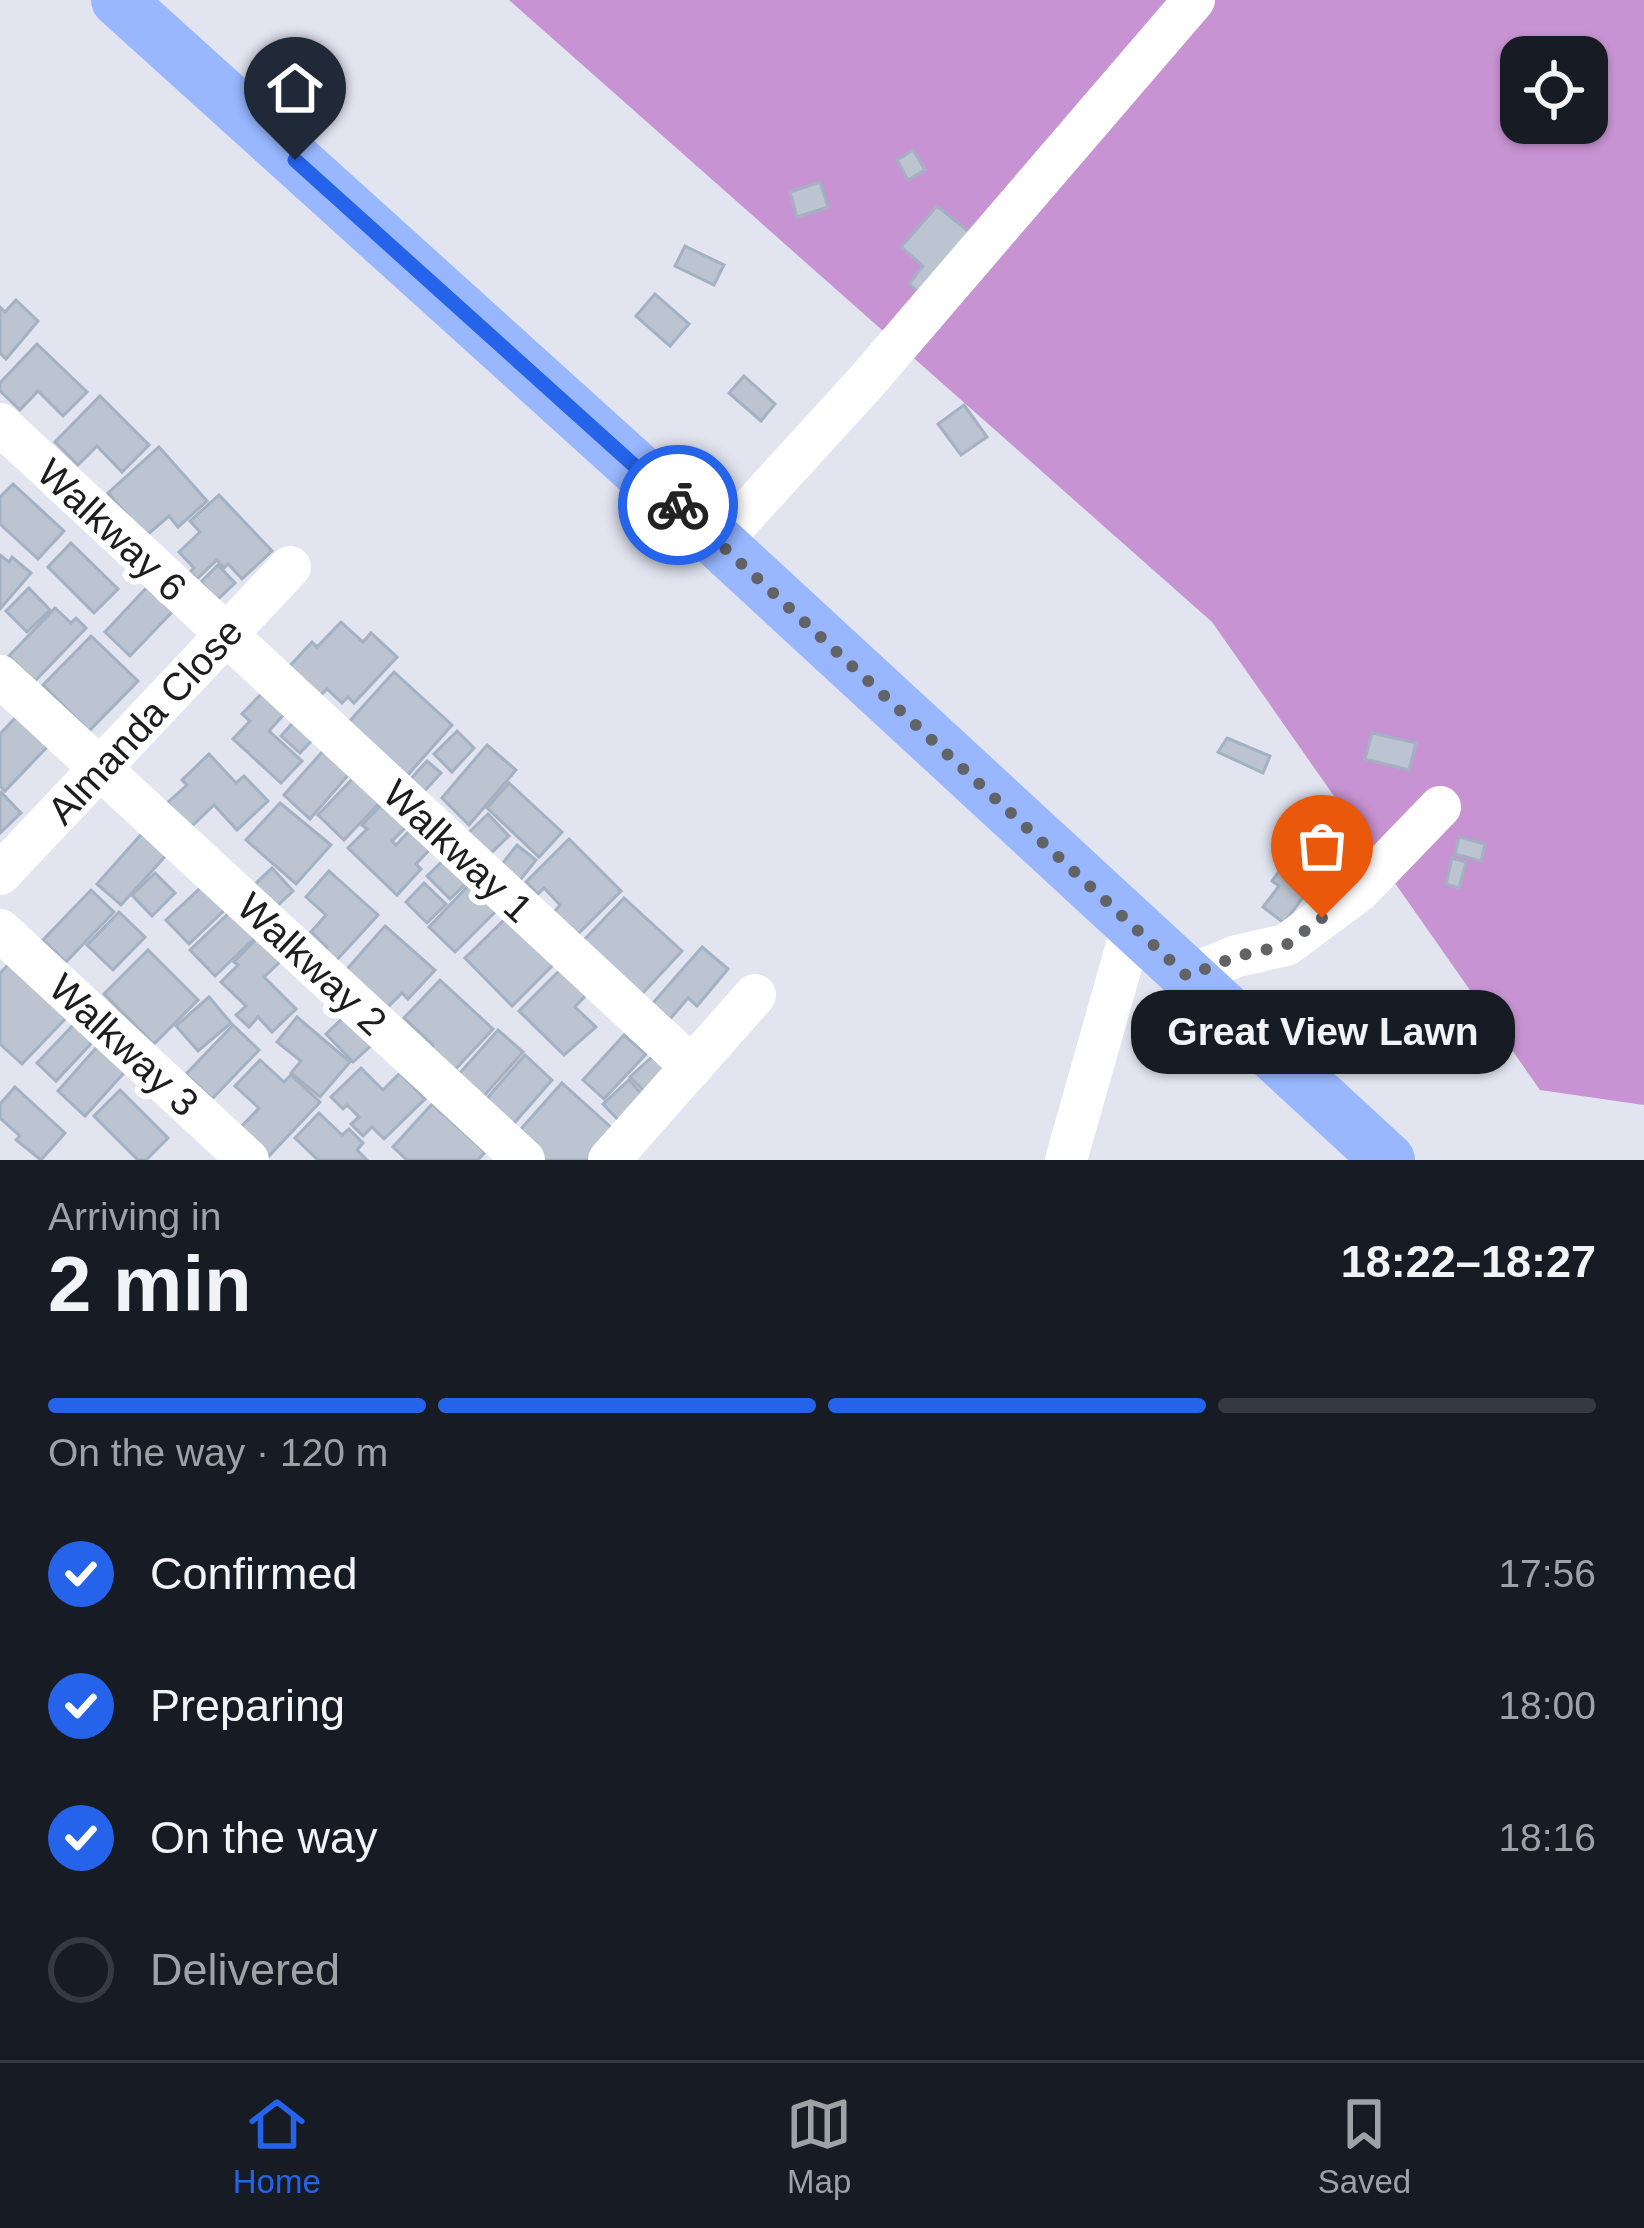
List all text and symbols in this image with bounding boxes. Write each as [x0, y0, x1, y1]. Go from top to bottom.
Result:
map controls [1500, 36, 1608, 144]
button: locate [1500, 36, 1608, 144]
pin [244, 37, 346, 160]
icon: home [262, 55, 328, 121]
courier [618, 445, 738, 565]
street label: Walkway 6 [29, 450, 195, 610]
icon: bike [645, 472, 711, 538]
street label: Almanda Close [39, 610, 251, 832]
street label: Walkway 1 [375, 771, 541, 931]
pin [1271, 795, 1373, 918]
icon: bag [1289, 813, 1355, 879]
street label: Walkway 2 [229, 884, 395, 1044]
street label: Walkway 3 [41, 965, 207, 1125]
callout: Great View Lawn [1130, 990, 1514, 1074]
text: Great View Lawn [1167, 1010, 1479, 1053]
text: Arriving in [48, 1195, 221, 1238]
text: 18:22–18:27 [1341, 1236, 1596, 1287]
text: 2 min [48, 1240, 252, 1328]
text: On the way · 120 m [48, 1431, 388, 1474]
icon: check [48, 1541, 114, 1607]
text: Confirmed [150, 1548, 358, 1599]
text: 17:56 [1498, 1552, 1596, 1595]
icon: check [48, 1673, 114, 1739]
text: Preparing [150, 1680, 345, 1731]
text: 18:00 [1498, 1684, 1596, 1727]
icon: check [48, 1805, 114, 1871]
text: On the way [150, 1812, 378, 1863]
text: 18:16 [1498, 1816, 1596, 1859]
text: Delivered [150, 1944, 340, 1995]
tab: Home [233, 2091, 321, 2201]
tab: Map [786, 2091, 852, 2201]
tab: Saved [1318, 2091, 1411, 2201]

